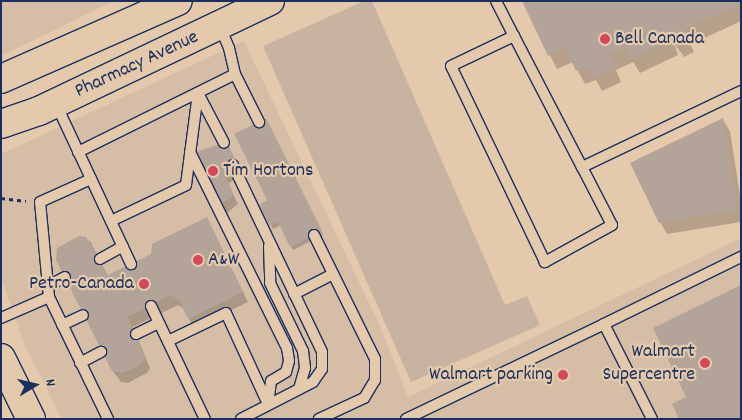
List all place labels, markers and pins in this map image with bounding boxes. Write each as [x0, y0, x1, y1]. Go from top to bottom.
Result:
place label: Bell Canada [615, 27, 704, 51]
marker: Bell Canada [599, 33, 611, 45]
place label: Tim Hortons [223, 159, 313, 183]
marker: Tim Hortons [207, 165, 219, 177]
place label: A&W [208, 248, 239, 272]
marker: A&W [192, 254, 204, 266]
place label: Petro-Canada [29, 272, 134, 296]
marker: Petro-Canada [138, 278, 150, 290]
place label: Walmart Supercentre [602, 340, 695, 387]
marker: Walmart Supercentre [699, 357, 711, 369]
place label: Walmart parking [429, 363, 553, 387]
marker: Walmart parking [557, 369, 569, 381]

